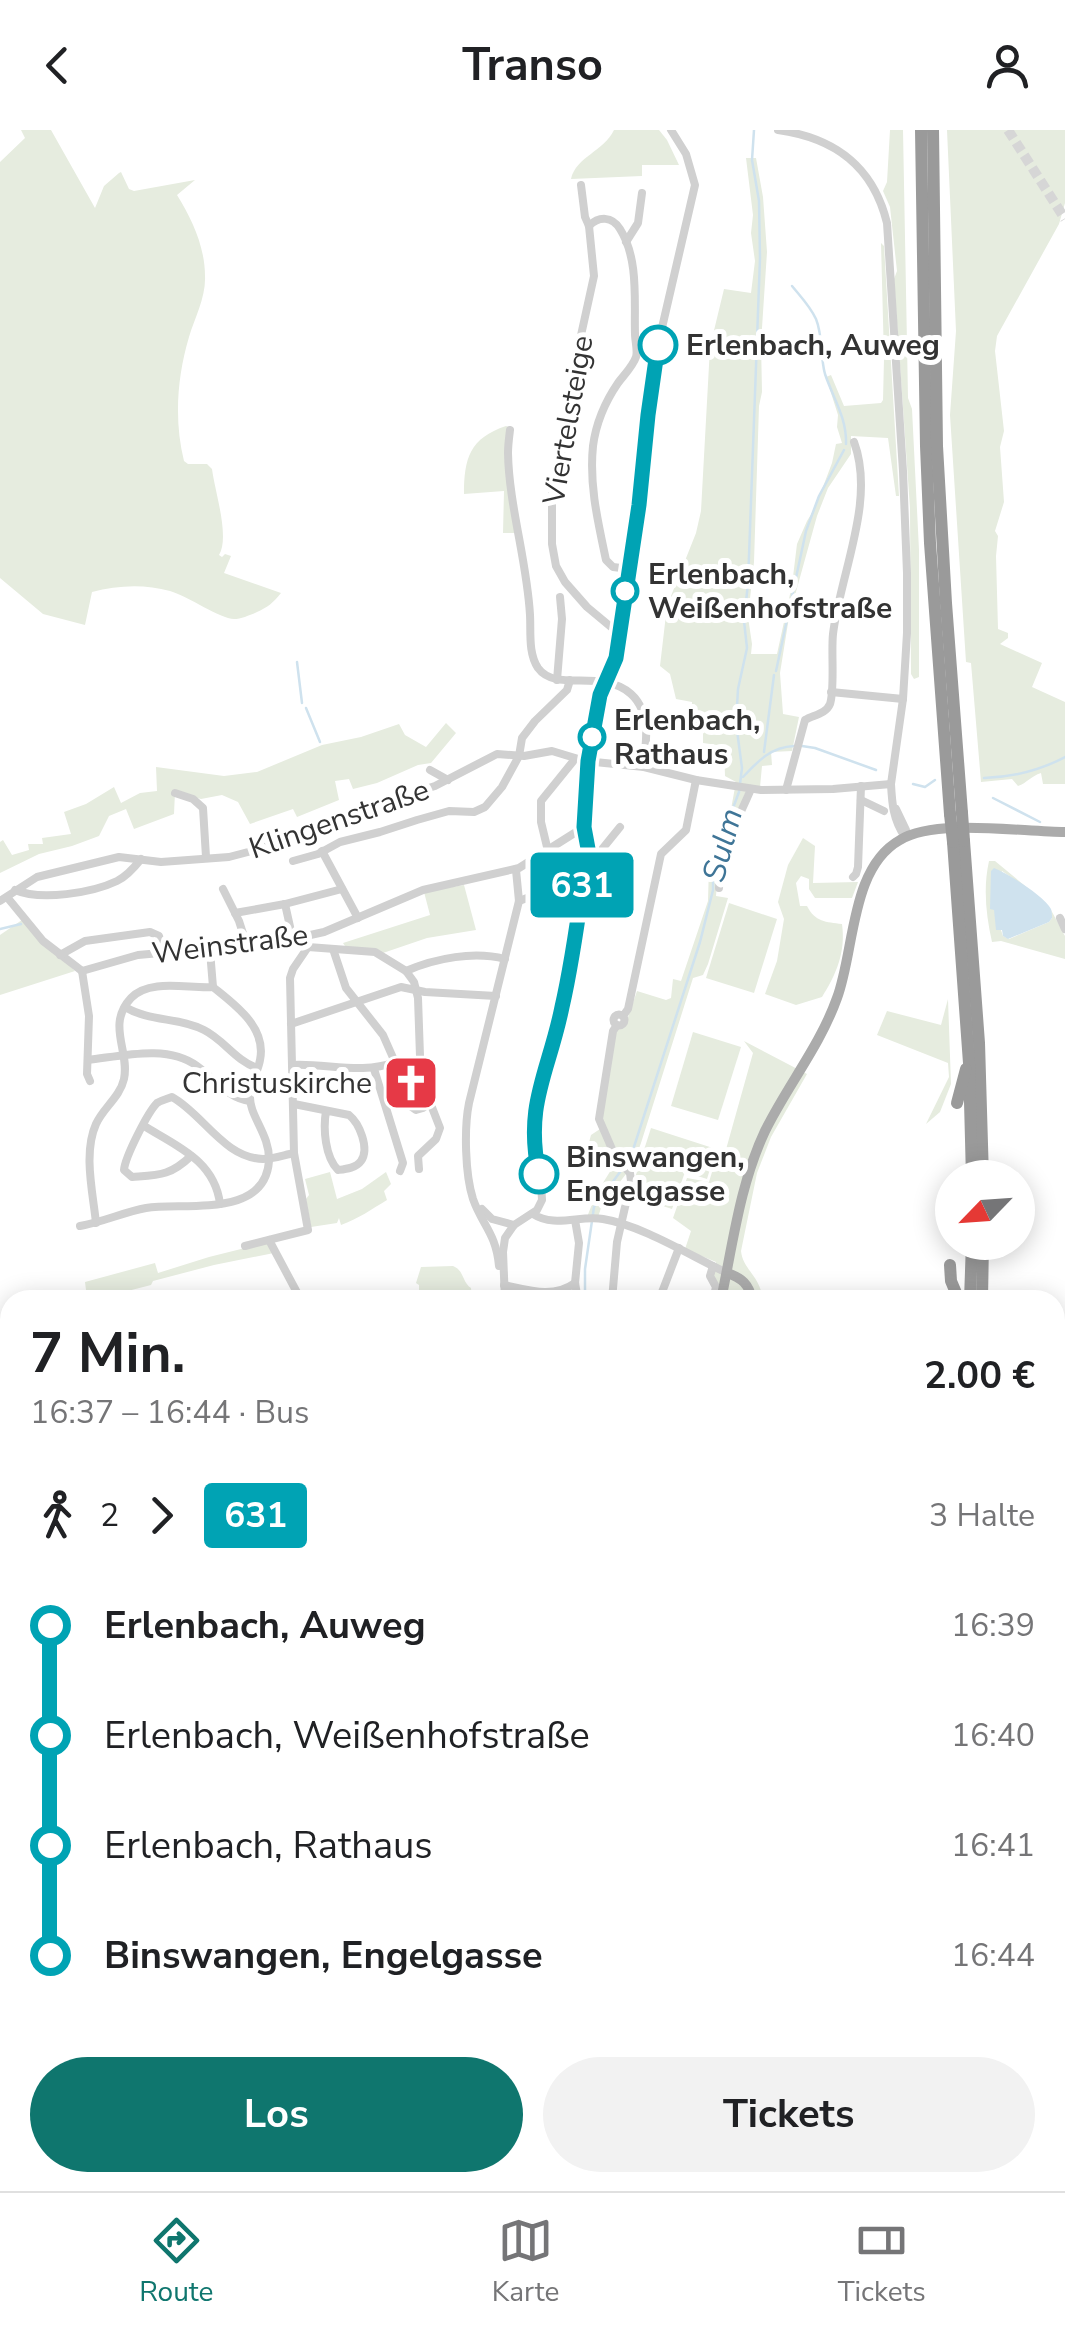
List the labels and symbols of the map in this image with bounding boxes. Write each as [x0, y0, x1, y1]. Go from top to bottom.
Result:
place label: Erlenbach, Auweg [686, 325, 940, 366]
marker: Erlenbach, Auweg [639, 326, 677, 364]
street label: Viertelsteige [533, 332, 604, 509]
place label: Erlenbach, Weißenhofstraße [648, 554, 892, 629]
marker: Erlenbach, Weißenhofstraße [612, 578, 638, 604]
place label: Erlenbach, Rathaus [614, 700, 760, 775]
marker: Erlenbach, Rathaus [579, 724, 605, 750]
street label: Klingenstraße [244, 770, 435, 869]
water label: Sulm [692, 804, 753, 887]
line badge: 631 [524, 852, 640, 918]
street label: Weinstraße [150, 915, 310, 974]
church icon: Christuskirche [381, 1053, 441, 1113]
place label: Christuskirche [182, 1063, 372, 1104]
place label: Binswangen, Engelgasse [566, 1137, 745, 1212]
marker: Binswangen, Engelgasse [520, 1155, 558, 1193]
north arrow [935, 1160, 1035, 1260]

